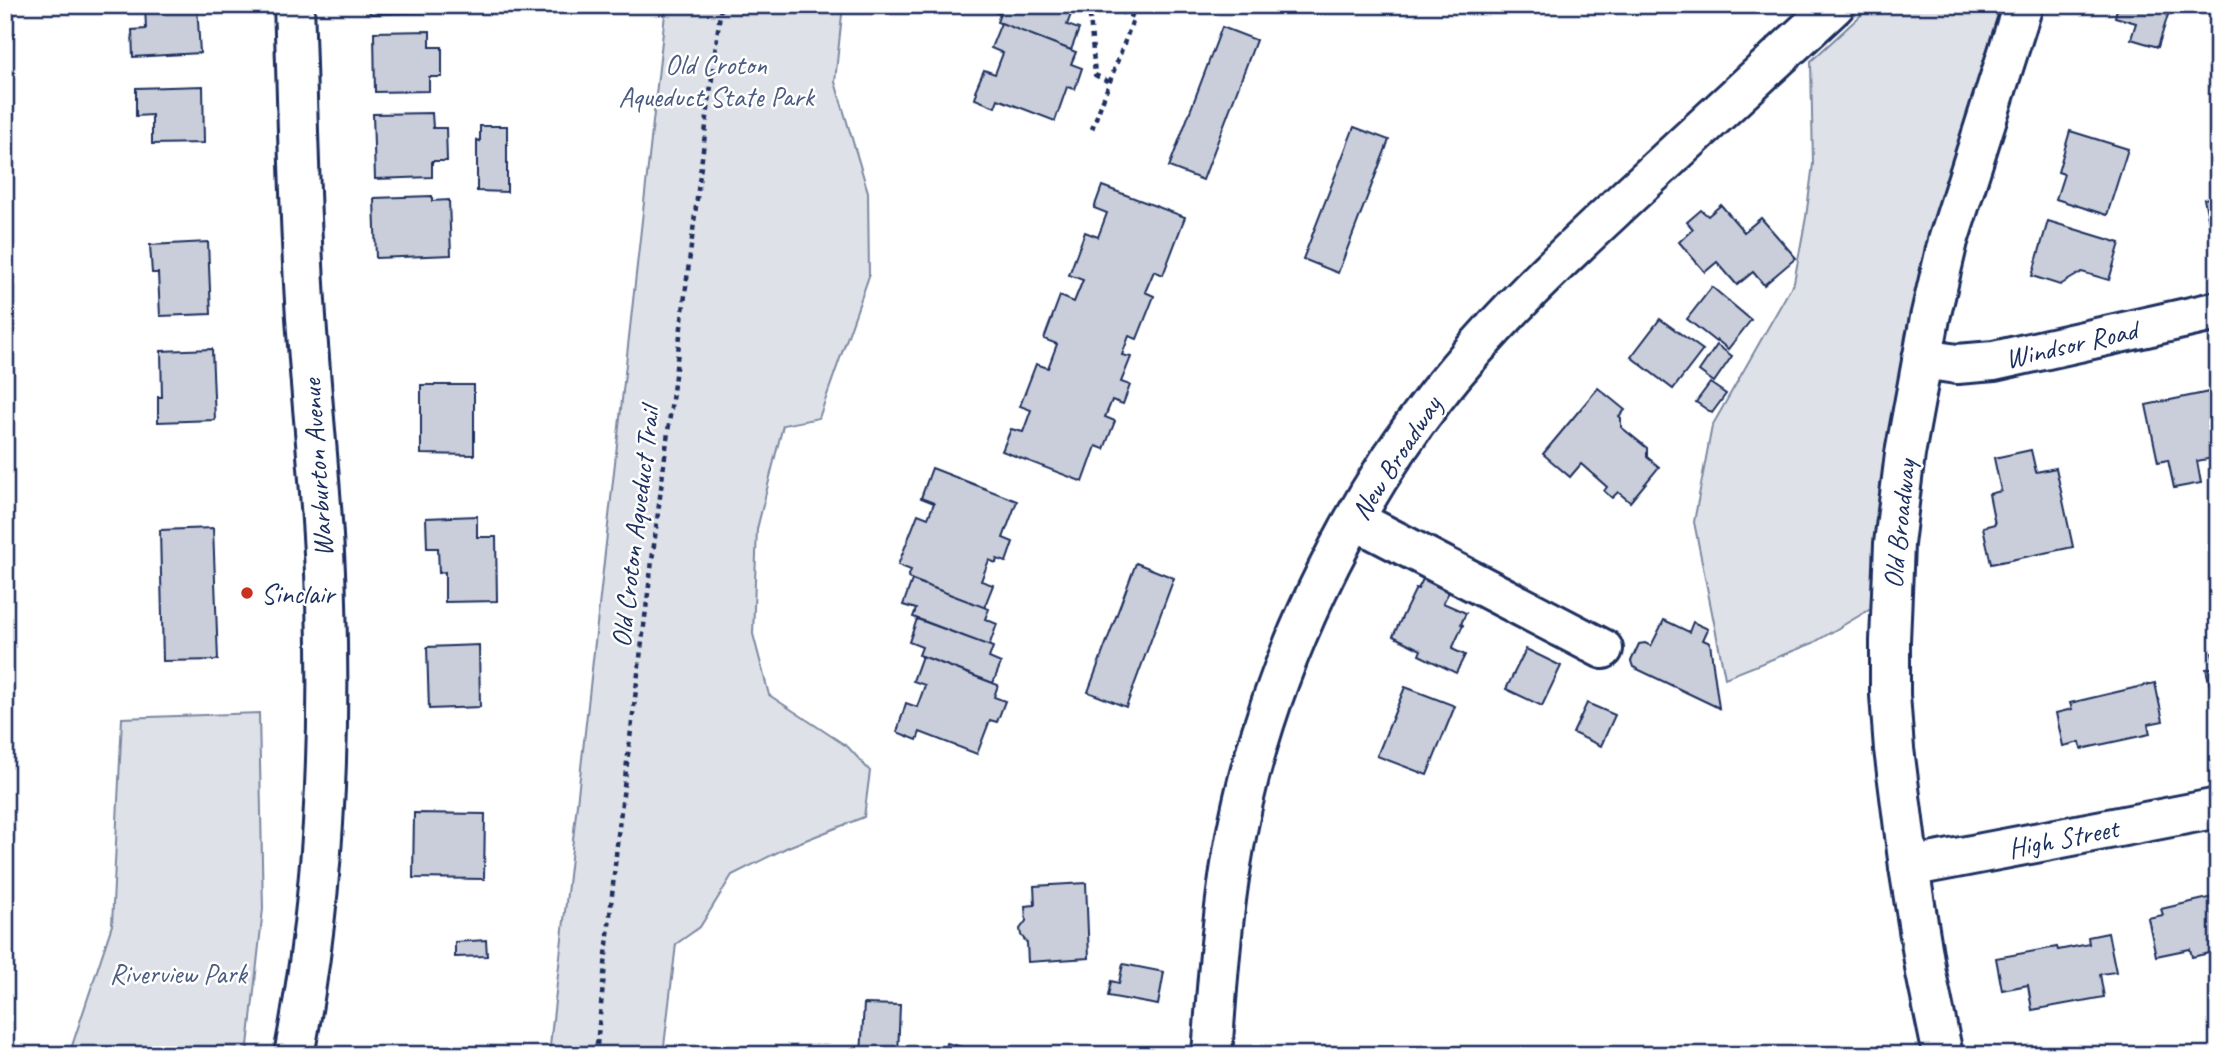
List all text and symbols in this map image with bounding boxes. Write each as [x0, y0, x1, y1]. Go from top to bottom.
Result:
park label: Old Croton Aqueduct State Park [618, 47, 815, 114]
street label: Windsor Road [2002, 311, 2144, 376]
street label: Warburton Avenue [293, 376, 341, 558]
street label: New Broadway [1343, 388, 1450, 526]
street label: Old Croton Aqueduct Trail [603, 399, 668, 649]
street label: Old Broadway [1875, 455, 1923, 590]
place label: Sinclair [261, 576, 337, 611]
marker: Sinclair [239, 585, 255, 601]
street label: High Street [2005, 810, 2124, 866]
park label: Riverview Park [110, 956, 248, 991]

